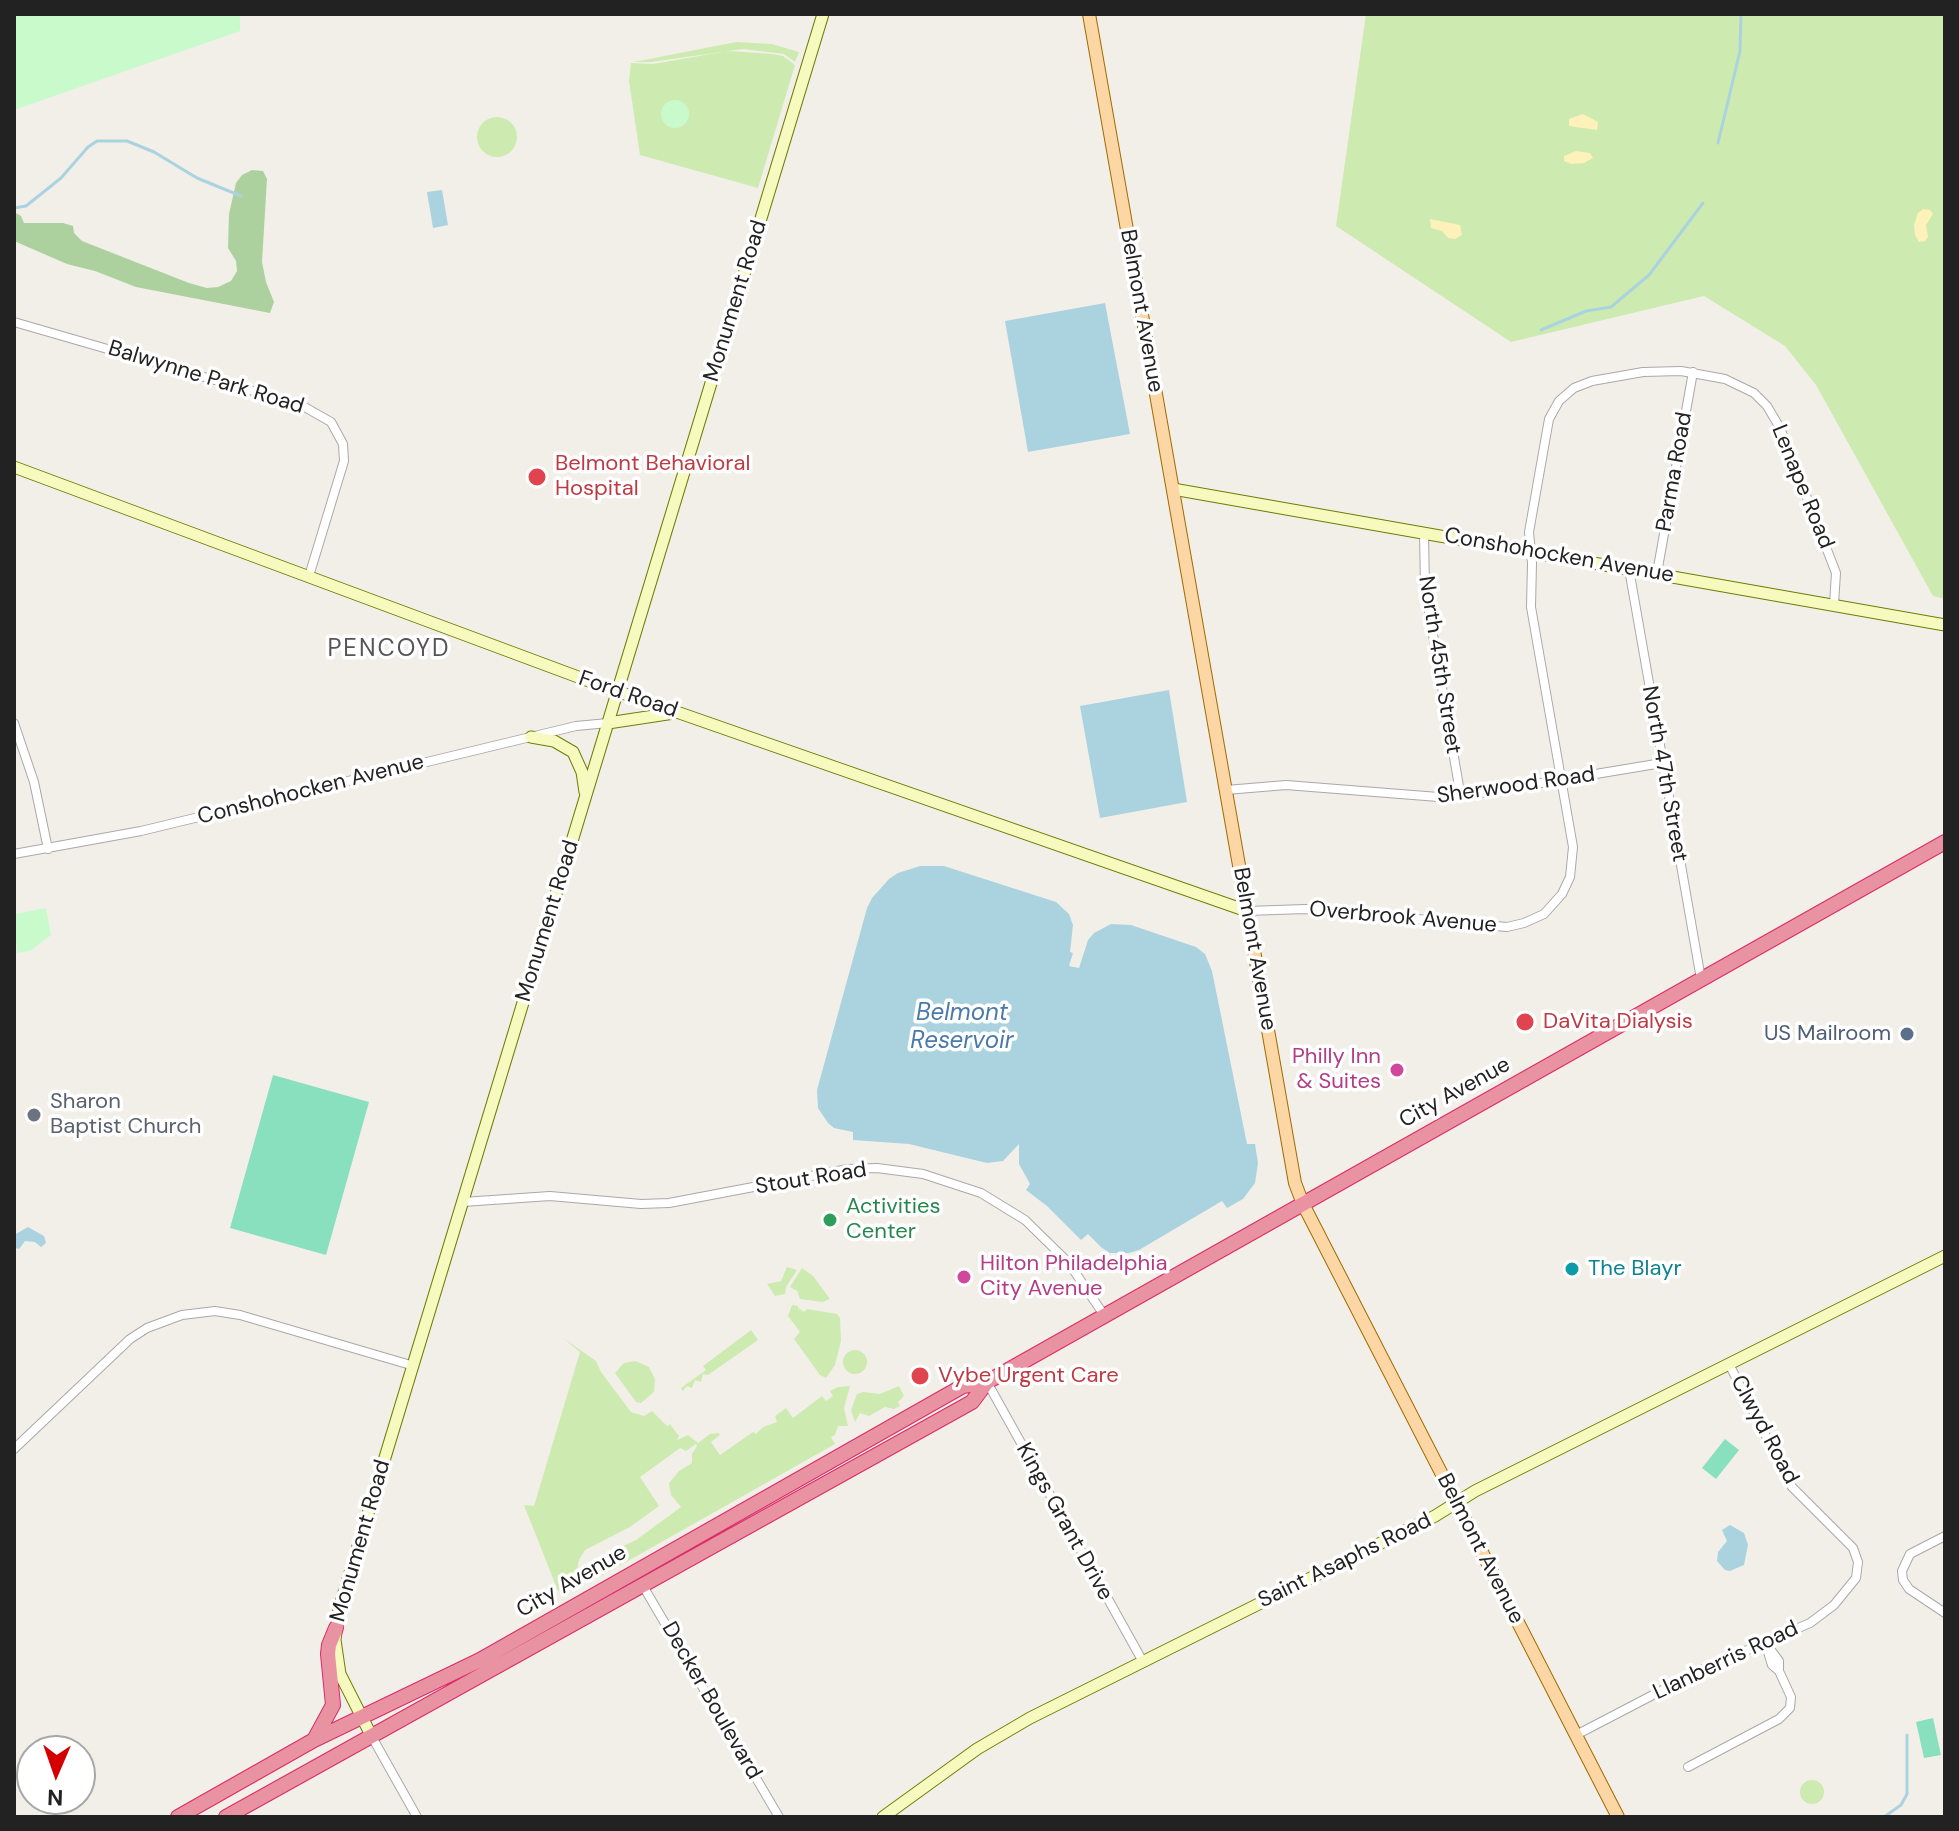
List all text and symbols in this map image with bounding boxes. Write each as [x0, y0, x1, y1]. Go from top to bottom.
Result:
street label: Monument Road [699, 217, 773, 385]
street label: Belmont Avenue [1114, 227, 1168, 395]
street label: Balwynne Park Road [105, 336, 307, 420]
street label: Parma Road [1651, 410, 1699, 534]
street label: Lenape Road [1765, 421, 1839, 553]
place label: Belmont Behavioral Hospital [555, 451, 750, 502]
marker: Belmont Behavioral Hospital [526, 466, 548, 488]
street label: Conshohocken Avenue [1442, 523, 1676, 589]
street label: North 45th Street [1412, 574, 1466, 756]
district label: PENCOYD [327, 636, 451, 664]
street label: Ford Road [575, 666, 681, 724]
street label: North 47th Street [1636, 684, 1692, 864]
street label: Conshohocken Avenue [195, 749, 427, 831]
street label: Sherwood Road [1435, 762, 1597, 810]
street label: Monument Road [511, 837, 585, 1005]
street label: Belmont Avenue [1227, 865, 1281, 1033]
street label: Overbrook Avenue [1308, 897, 1498, 939]
water label: Belmont Reservoir [910, 1000, 1014, 1056]
place label: DaVita Dialysis [1543, 1009, 1693, 1035]
marker: DaVita Dialysis [1514, 1011, 1536, 1033]
place label: US Mailroom [1764, 1021, 1891, 1047]
marker: US Mailroom [1898, 1025, 1916, 1043]
place label: Philly Inn & Suites [1292, 1044, 1381, 1096]
street label: City Avenue [1395, 1052, 1515, 1134]
marker: Philly Inn & Suites [1388, 1061, 1406, 1079]
place label: Sharon Baptist Church [50, 1089, 201, 1140]
marker: Sharon Baptist Church [25, 1106, 43, 1124]
street label: Stout Road [753, 1157, 869, 1201]
place label: Activities Center [846, 1194, 941, 1246]
marker: Activities Center [821, 1211, 839, 1229]
place label: Hilton Philadelphia City Avenue [980, 1251, 1167, 1302]
place label: The Blayr [1588, 1256, 1682, 1282]
marker: The Blayr [1563, 1260, 1581, 1278]
marker: Hilton Philadelphia City Avenue [955, 1268, 973, 1286]
place label: Vybe Urgent Care [938, 1363, 1119, 1389]
marker: Vybe Urgent Care [909, 1365, 931, 1387]
street label: Clwyd Road [1724, 1371, 1804, 1489]
street label: Kings Grant Drive [1010, 1439, 1118, 1605]
street label: Monument Road [325, 1457, 397, 1625]
street label: Belmont Avenue [1431, 1469, 1529, 1629]
street label: Saint Asaphs Road [1254, 1508, 1436, 1614]
street label: City Avenue [512, 1540, 632, 1624]
street label: Llanberris Road [1649, 1616, 1803, 1706]
street label: Decker Boulevard [655, 1618, 767, 1784]
north arrow [16, 1735, 96, 1815]
text: N [47, 1783, 64, 1812]

